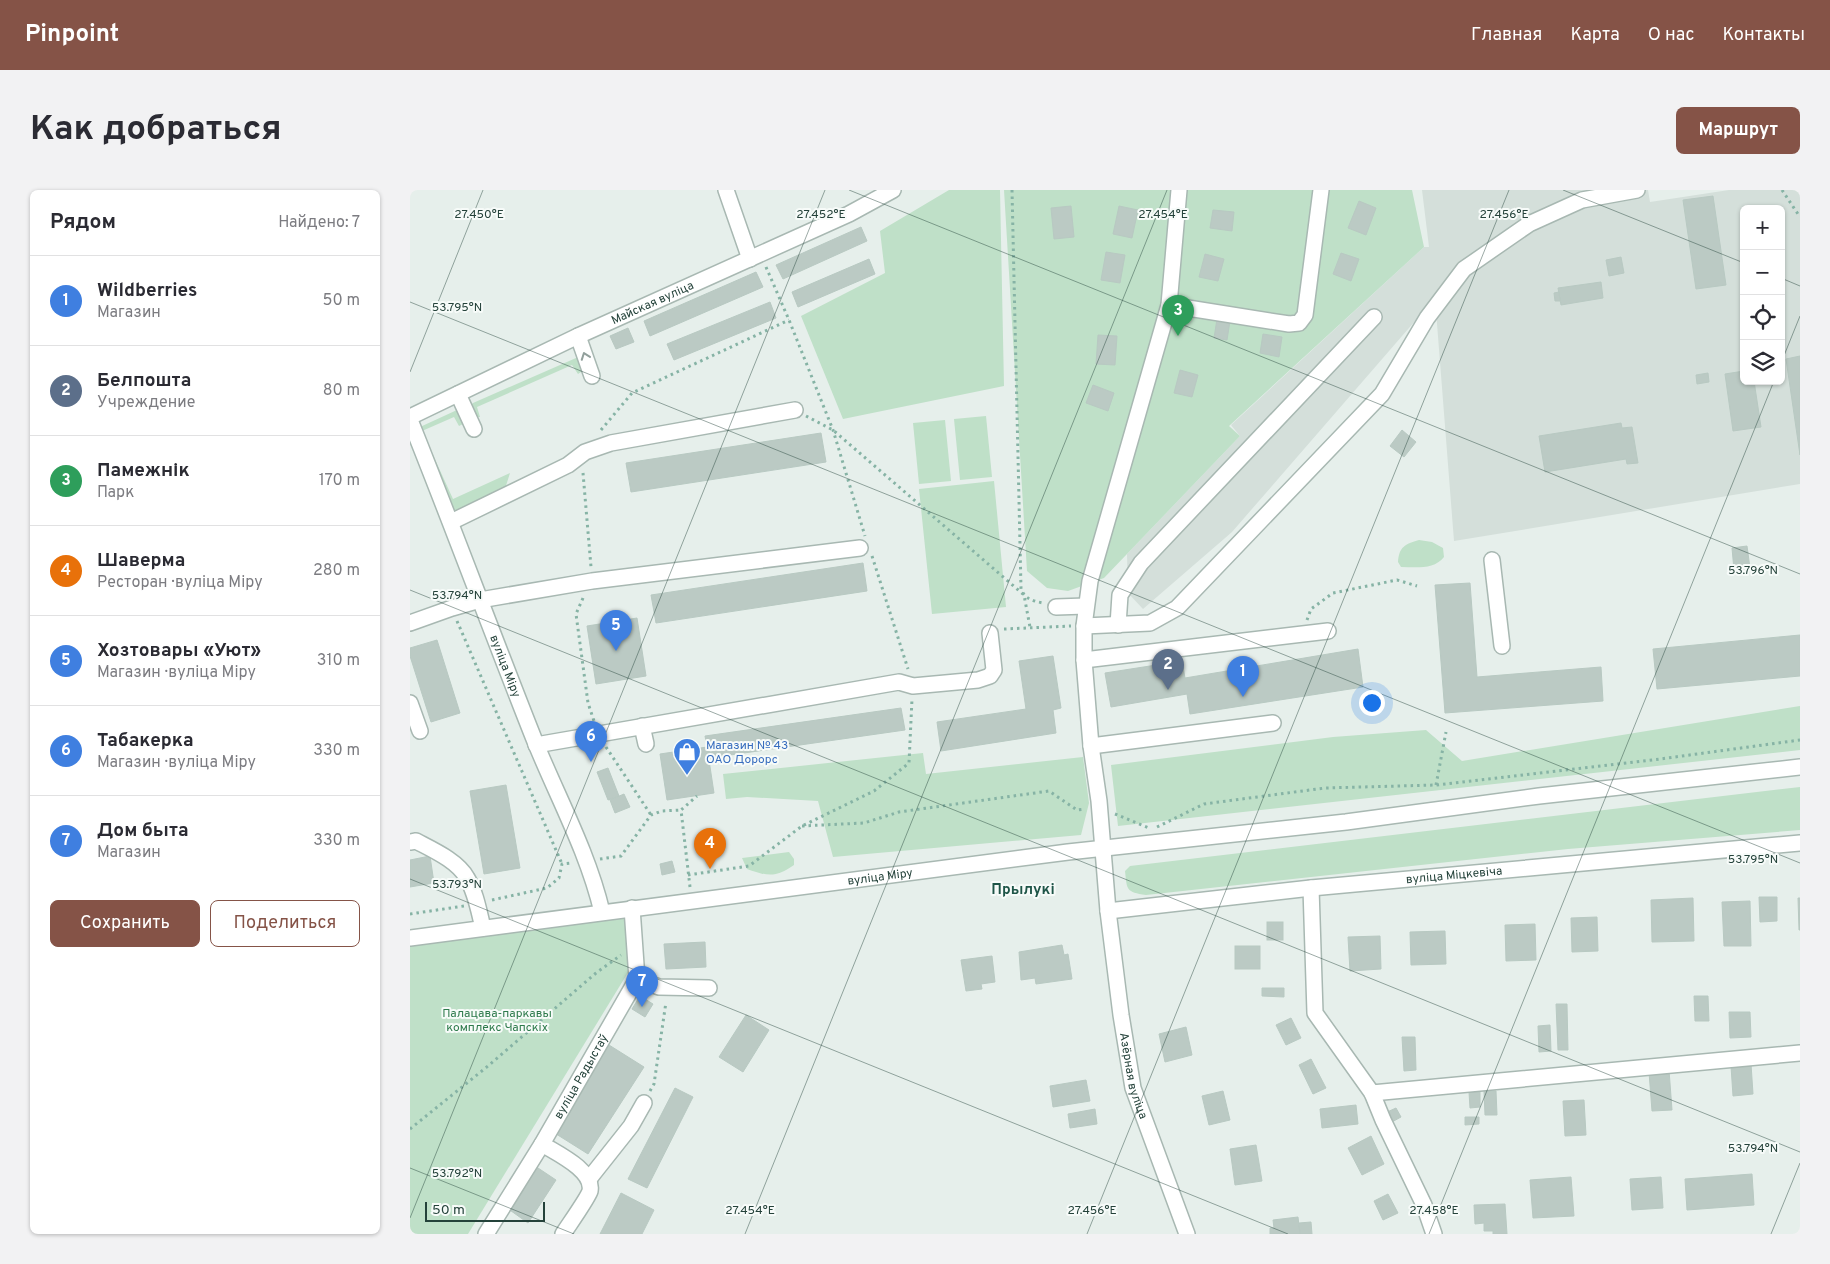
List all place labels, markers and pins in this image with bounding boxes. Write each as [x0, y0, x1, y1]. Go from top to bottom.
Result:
pin: 3 [1162, 295, 1194, 336]
pin: 5 [600, 610, 632, 651]
pin: 2 [1152, 649, 1184, 690]
pin: 1 [1227, 656, 1259, 697]
pin: 6 [575, 721, 607, 762]
shop icon: Магазин № 43 ОАО Дорорс [672, 737, 702, 776]
place label: Магазин № 43 ОАО Дорорс [706, 738, 788, 768]
pin: 4 [694, 828, 726, 869]
pin: 7 [626, 966, 658, 1007]

